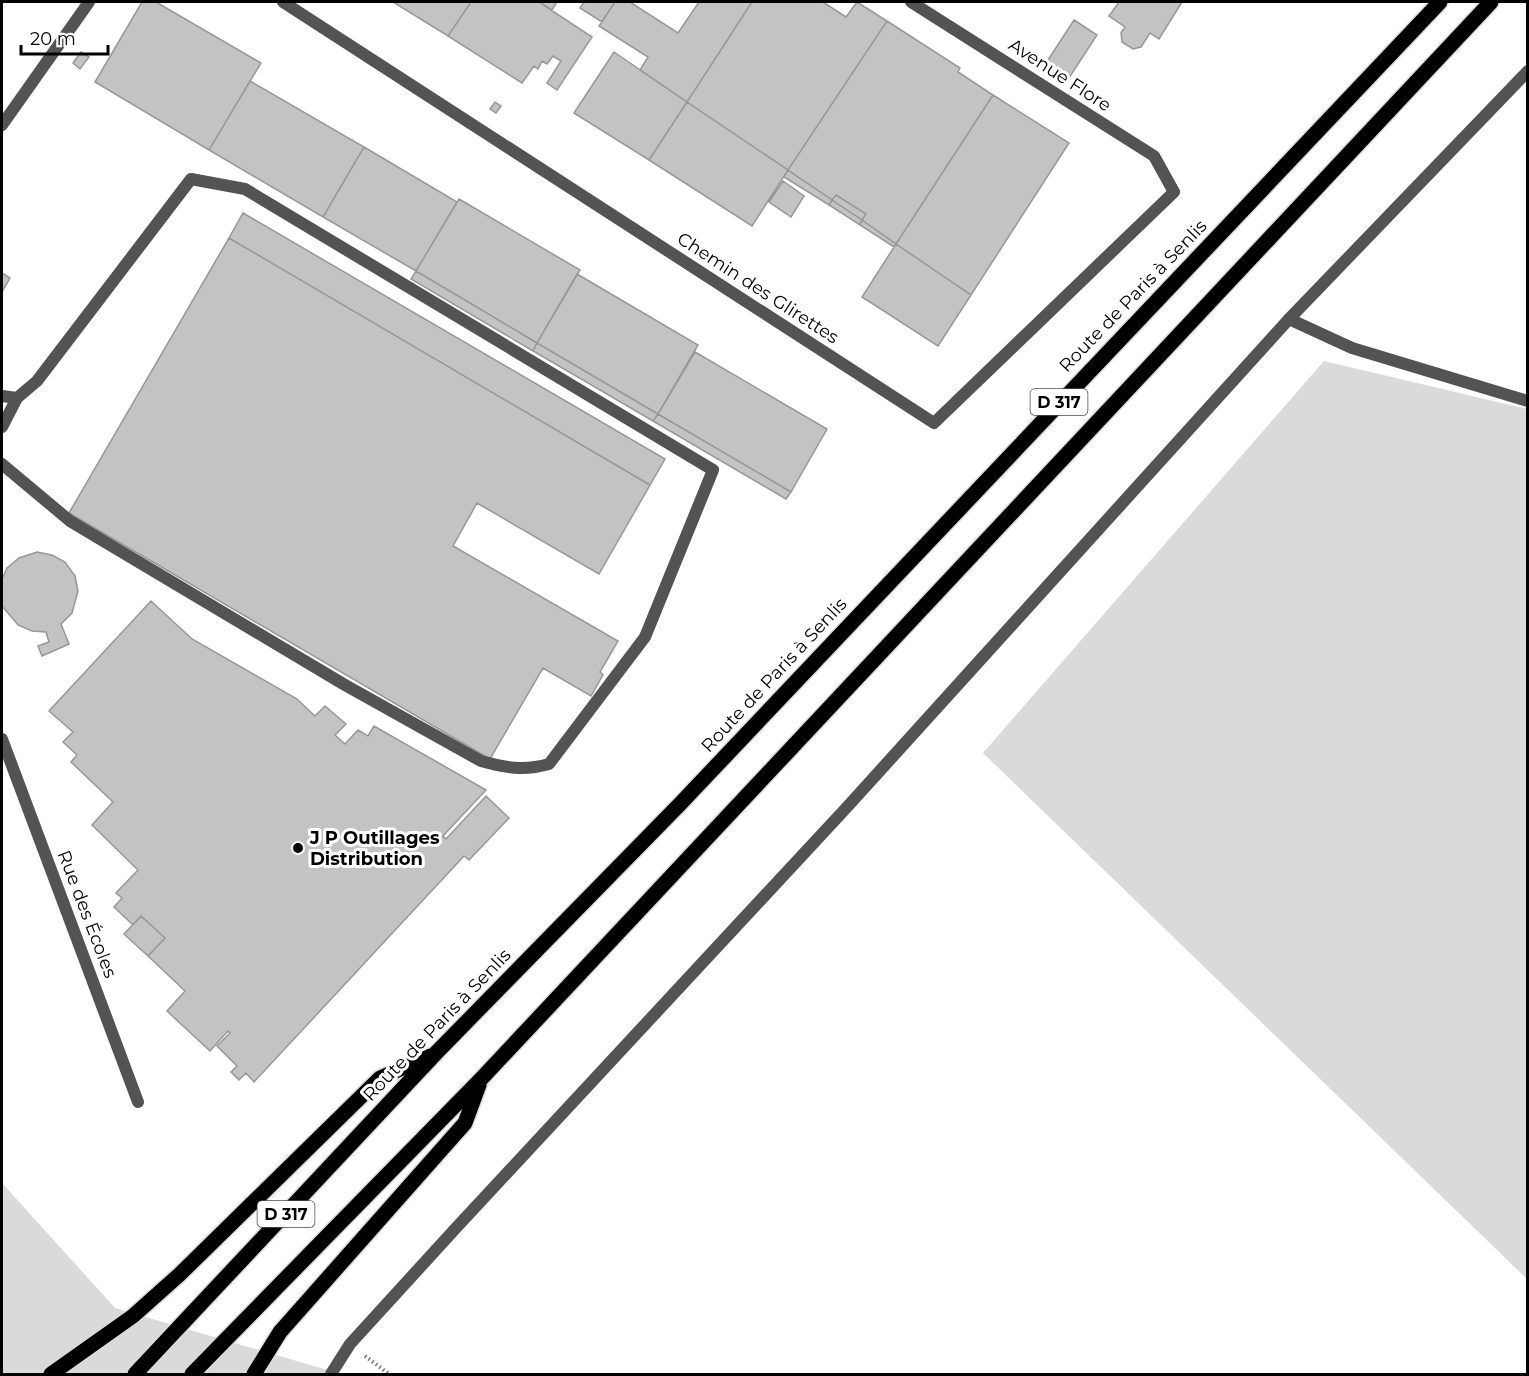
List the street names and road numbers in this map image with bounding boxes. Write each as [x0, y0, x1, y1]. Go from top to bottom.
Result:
street label: Avenue Flore [1005, 34, 1116, 116]
street label: Route de Paris à Senlis [1054, 215, 1212, 377]
street label: Chemin des Glirettes [673, 227, 843, 349]
road number: D 317 [1030, 389, 1088, 415]
street label: Route de Paris à Senlis [697, 593, 852, 757]
street label: Rue des Écoles [53, 847, 122, 981]
street label: Route de Paris à Senlis [358, 944, 516, 1106]
road number: D 317 [258, 1201, 314, 1227]

